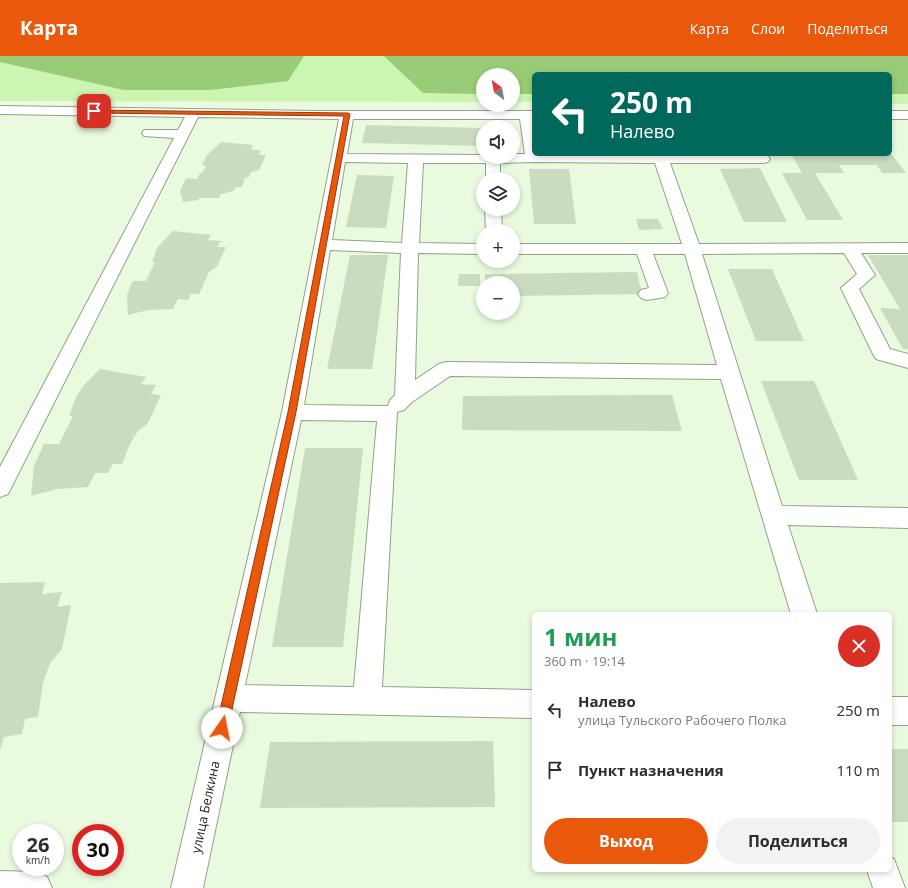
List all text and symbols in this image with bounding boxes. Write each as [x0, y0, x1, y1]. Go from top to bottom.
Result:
text: Карта [20, 15, 78, 41]
text: Карта [690, 19, 729, 38]
text: Слои [751, 19, 785, 38]
text: Поделиться [807, 19, 888, 38]
north arrow [476, 68, 520, 112]
map controls [476, 68, 520, 320]
text: 250 m [610, 83, 693, 121]
icon: left [544, 88, 596, 140]
pin [77, 94, 111, 128]
icon: arrive [83, 100, 105, 122]
text: Налево [610, 119, 675, 143]
button: sound [476, 120, 520, 164]
button: layers [476, 172, 520, 216]
button: + [476, 224, 520, 268]
button: − [476, 276, 520, 320]
text: 1 мин [544, 620, 617, 653]
button: close [838, 625, 880, 667]
text: 360 m · 19:14 [544, 652, 625, 670]
text: Налево [578, 691, 636, 711]
icon: left [544, 699, 566, 721]
text: 250 m [836, 700, 880, 720]
position arrow [201, 707, 243, 749]
text: улица Тульского Рабочего Полка [578, 711, 787, 729]
street label: улица Белкина [186, 759, 224, 855]
icon: arrive [544, 759, 566, 781]
text: Пункт назначения [578, 760, 724, 780]
text: 110 m [836, 760, 880, 780]
button: Выход [544, 818, 708, 864]
button: Поделиться [716, 818, 880, 864]
speed limit sign: 30 [72, 824, 124, 876]
text: 26 [27, 831, 49, 858]
text: km/h [26, 853, 50, 867]

